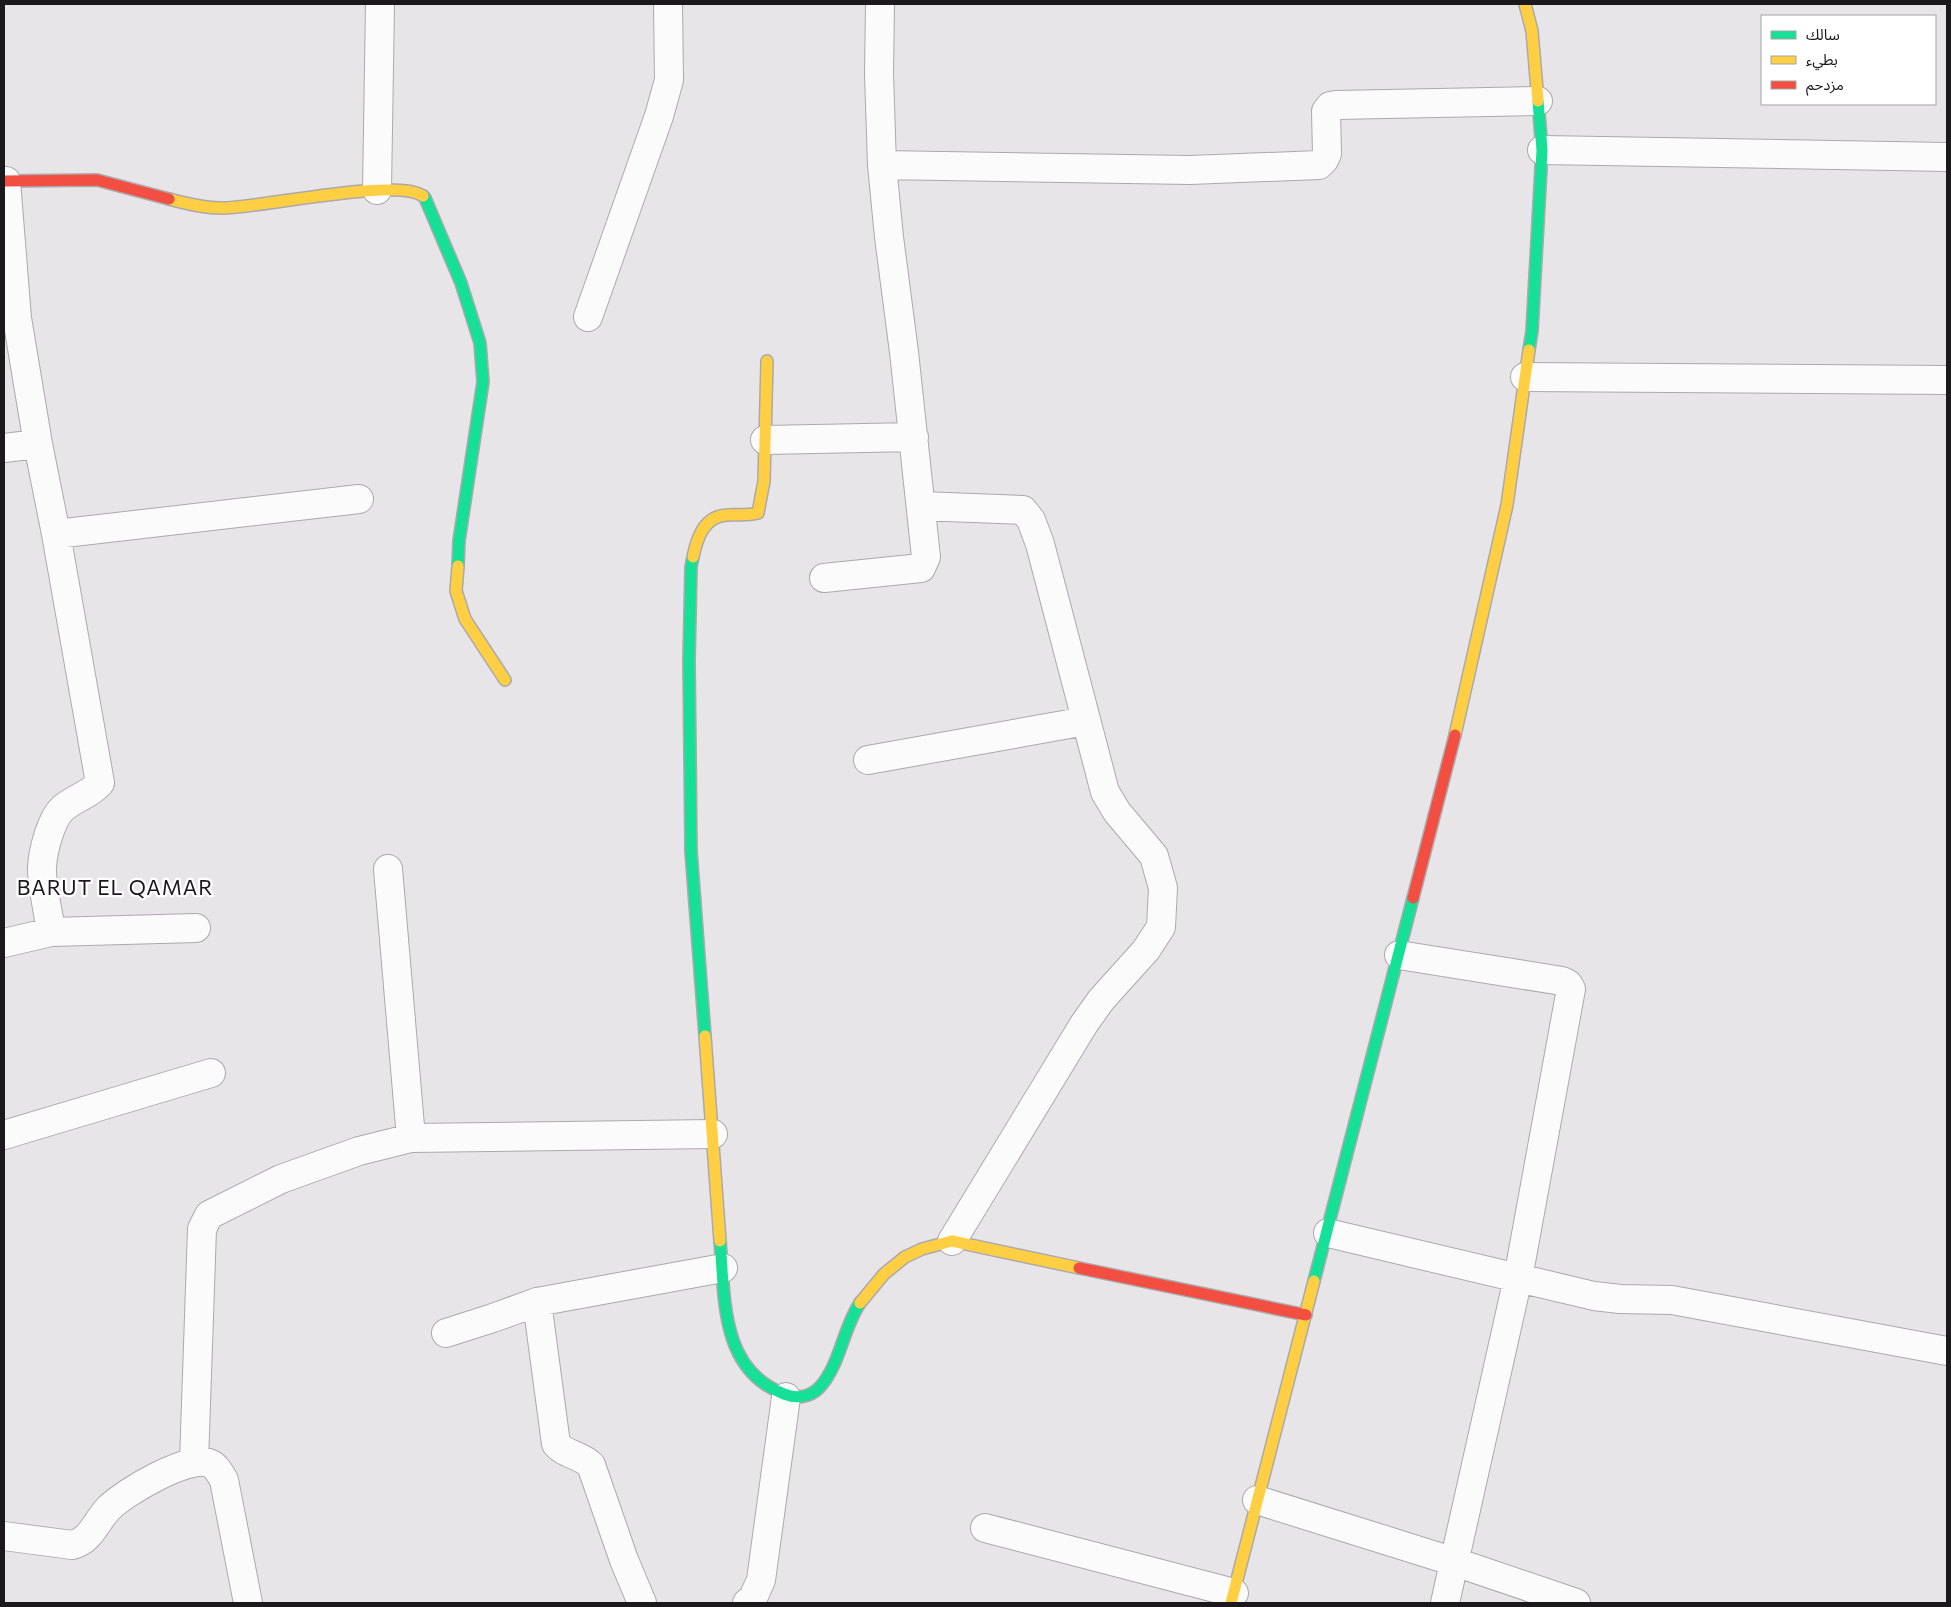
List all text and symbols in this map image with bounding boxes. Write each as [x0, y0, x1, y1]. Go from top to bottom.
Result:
legend [1761, 15, 1936, 105]
text: سالك [1806, 25, 1840, 43]
text: بطيء [1806, 50, 1838, 71]
text: مزدحم [1806, 75, 1844, 96]
district label: BARUT EL QAMAR [17, 874, 213, 899]

